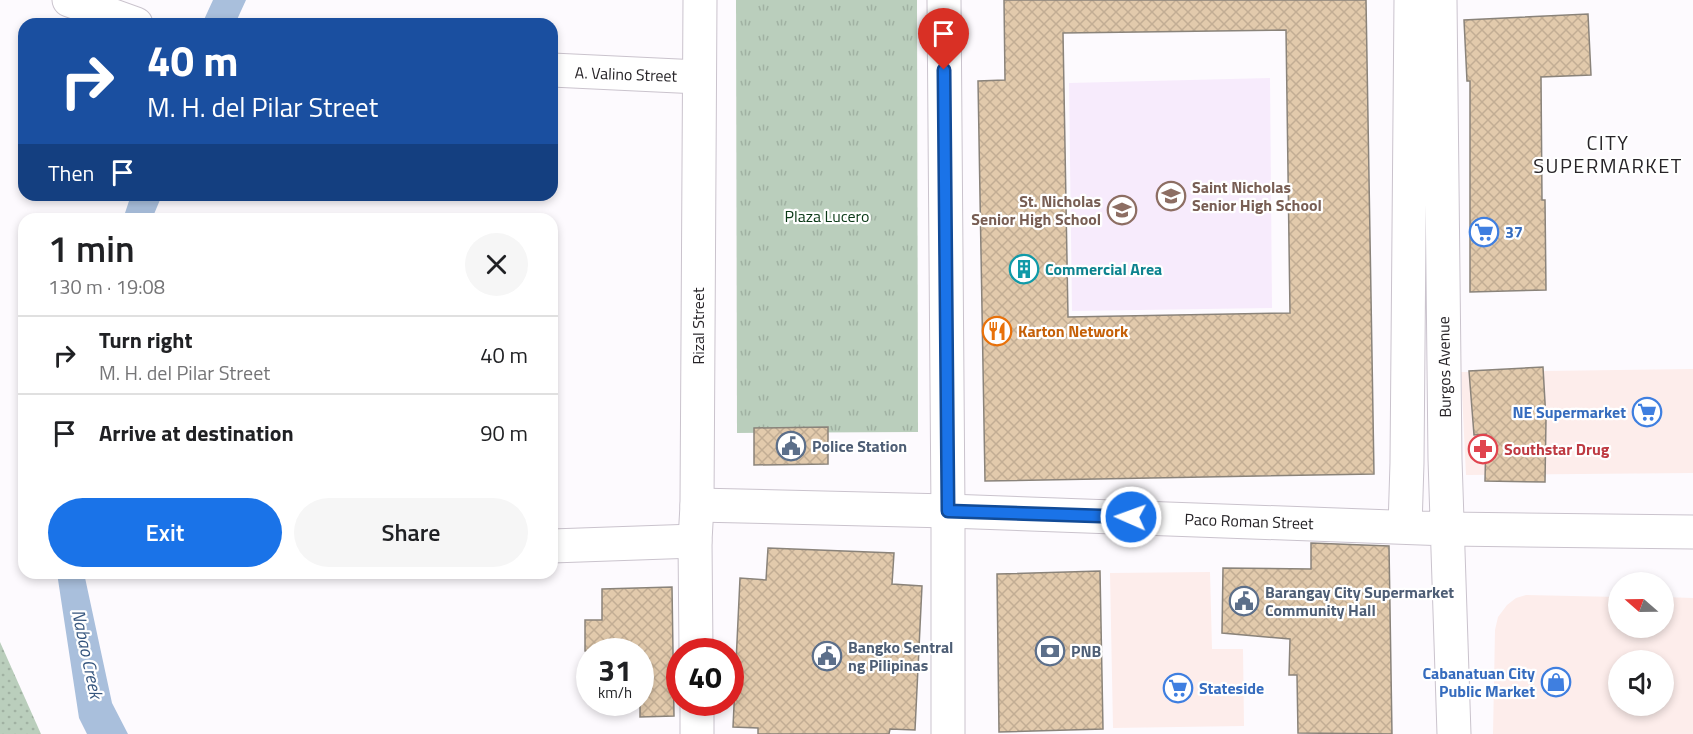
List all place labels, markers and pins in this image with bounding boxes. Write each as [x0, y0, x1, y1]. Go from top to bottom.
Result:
pin [918, 8, 969, 70]
place label: Saint Nicholas Senior High School [1192, 175, 1322, 217]
school or university icon: Saint Nicholas Senior High School [1155, 180, 1187, 212]
place label: St. Nicholas Senior High School [971, 189, 1101, 231]
school or university icon: St. Nicholas Senior High School [1106, 194, 1138, 226]
supermarket icon: 37 [1468, 216, 1500, 248]
place label: 37 [1505, 220, 1523, 244]
building icon: Commercial Area [1008, 253, 1040, 285]
place label: Commercial Area [1045, 257, 1162, 281]
restaurant icon: Karton Network [981, 315, 1013, 347]
place label: Karton Network [1018, 319, 1129, 343]
supermarket icon: NE Supermarket [1631, 396, 1663, 428]
place label: NE Supermarket [1513, 400, 1626, 424]
public building icon: Police Station [775, 430, 807, 462]
pharmacy icon: Southstar Drug [1467, 433, 1499, 465]
place label: Police Station [812, 434, 907, 458]
place label: Southstar Drug [1504, 437, 1610, 461]
place label: Barangay City Supermarket Community Hall [1265, 580, 1454, 622]
public building icon: Barangay City Supermarket Community Hall [1228, 585, 1260, 617]
place label: Bangko Sentral ng Pilipinas [848, 635, 953, 677]
bank icon: PNB [1034, 635, 1066, 667]
place label: PNB [1071, 639, 1102, 663]
public building icon: Bangko Sentral ng Pilipinas [811, 640, 843, 672]
place label: Cabanatuan City Public Market [1422, 661, 1535, 703]
shop icon: Cabanatuan City Public Market [1540, 666, 1572, 698]
supermarket icon: Stateside [1162, 672, 1194, 704]
place label: Stateside [1199, 676, 1264, 700]

